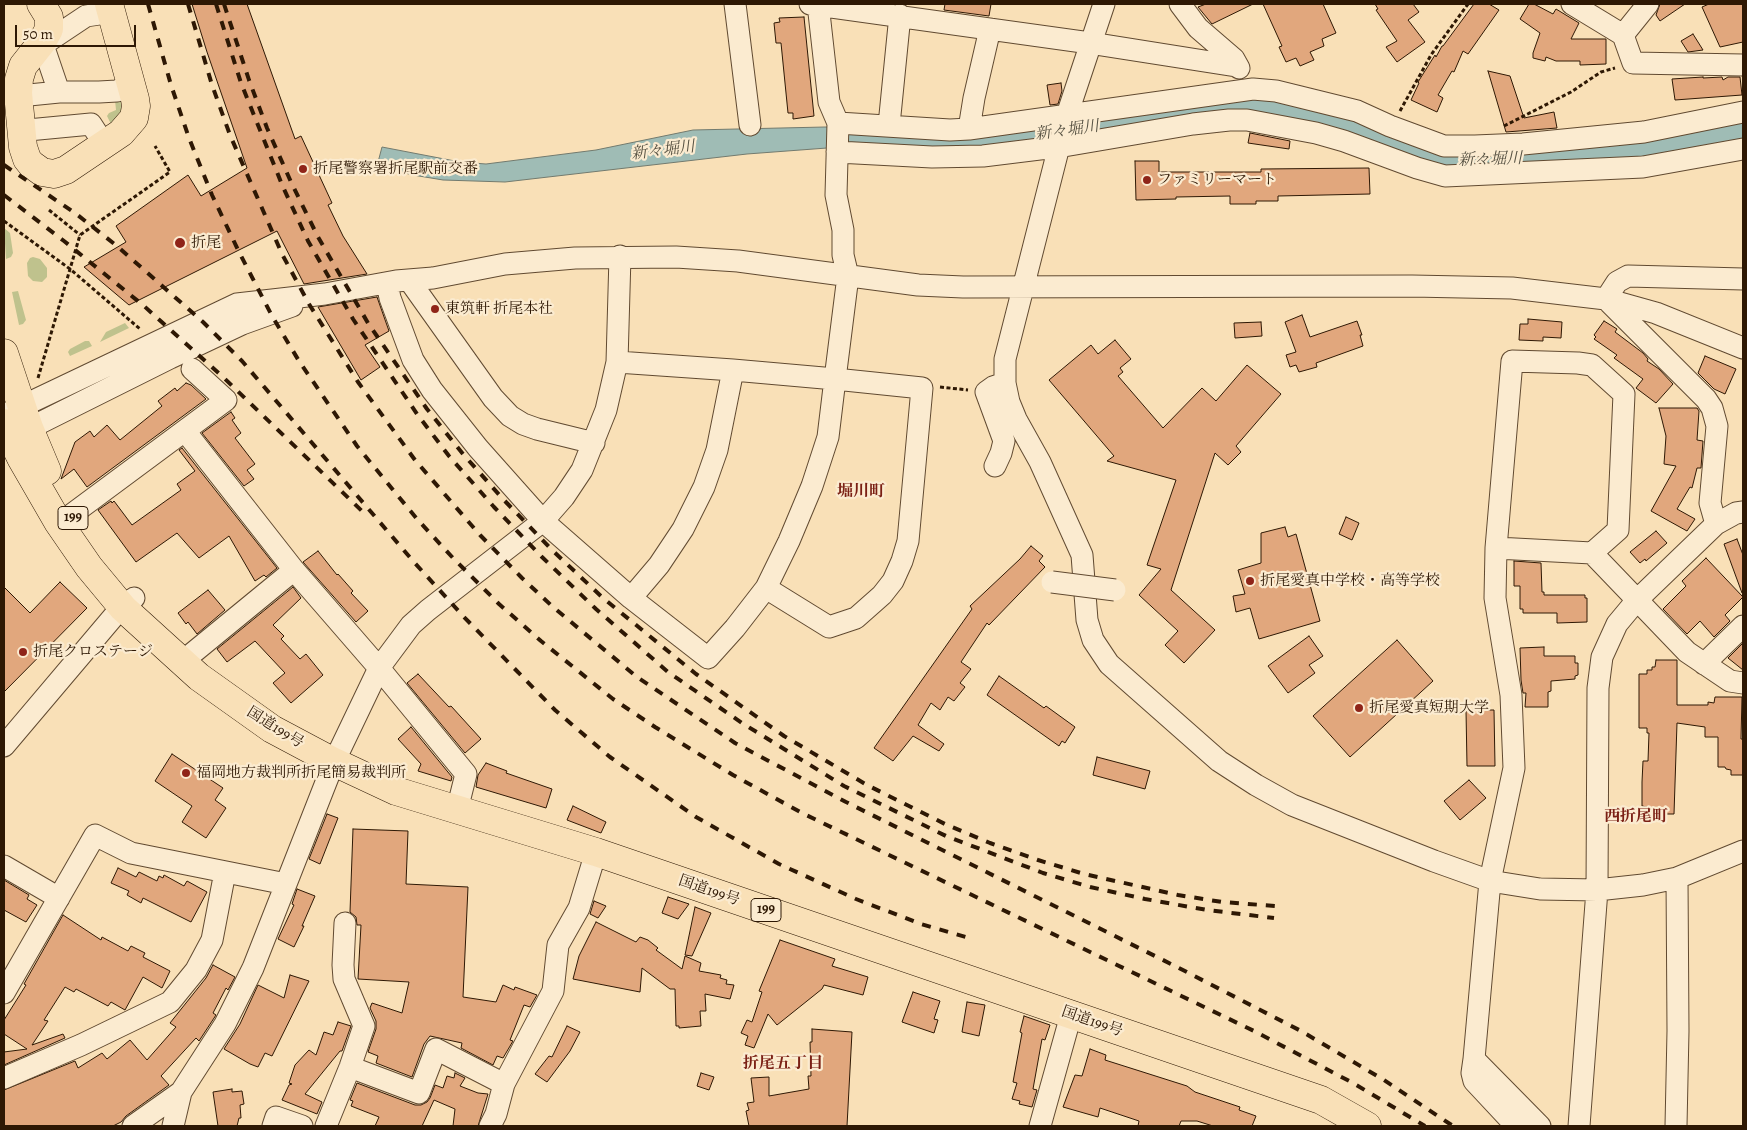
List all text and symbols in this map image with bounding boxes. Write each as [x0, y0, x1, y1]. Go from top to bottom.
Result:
scale bar [18, 15, 139, 47]
text: 50 m [23, 24, 53, 44]
water label: 新々堀川 [1034, 117, 1100, 145]
water label: 新々堀川 [630, 138, 696, 164]
water label: 新々堀川 [1458, 149, 1522, 171]
place label: 折尾警察署折尾駅前交番 [313, 160, 478, 178]
marker: 折尾警察署折尾駅前交番 [297, 163, 309, 175]
place label: ファミリーマート [1157, 171, 1277, 189]
marker: ファミリーマート [1141, 174, 1153, 186]
place label: 折尾 [191, 234, 221, 252]
marker: 折尾 [173, 236, 187, 250]
place label: 東筑軒 折尾本社 [445, 300, 553, 318]
marker: 東筑軒 折尾本社 [429, 303, 441, 315]
district label: 堀川町 [837, 482, 885, 502]
road number: 199 [58, 506, 88, 530]
place label: 折尾愛真中学校・高等学校 [1260, 572, 1440, 590]
marker: 折尾愛真中学校・高等学校 [1244, 575, 1256, 587]
place label: 折尾クロステージ [33, 643, 153, 661]
marker: 折尾クロステージ [17, 646, 29, 658]
place label: 折尾愛真短期大学 [1369, 699, 1489, 717]
marker: 折尾愛真短期大学 [1353, 702, 1365, 714]
street label: 国道199号 [243, 703, 307, 753]
place label: 福岡地方裁判所折尾簡易裁判所 [196, 764, 406, 782]
marker: 福岡地方裁判所折尾簡易裁判所 [180, 767, 192, 779]
district label: 西折尾町 [1604, 807, 1668, 827]
street label: 国道199号 [676, 872, 742, 910]
road number: 199 [751, 898, 781, 922]
street label: 国道199号 [1059, 1003, 1125, 1041]
district label: 折尾五丁目 [743, 1054, 823, 1074]

